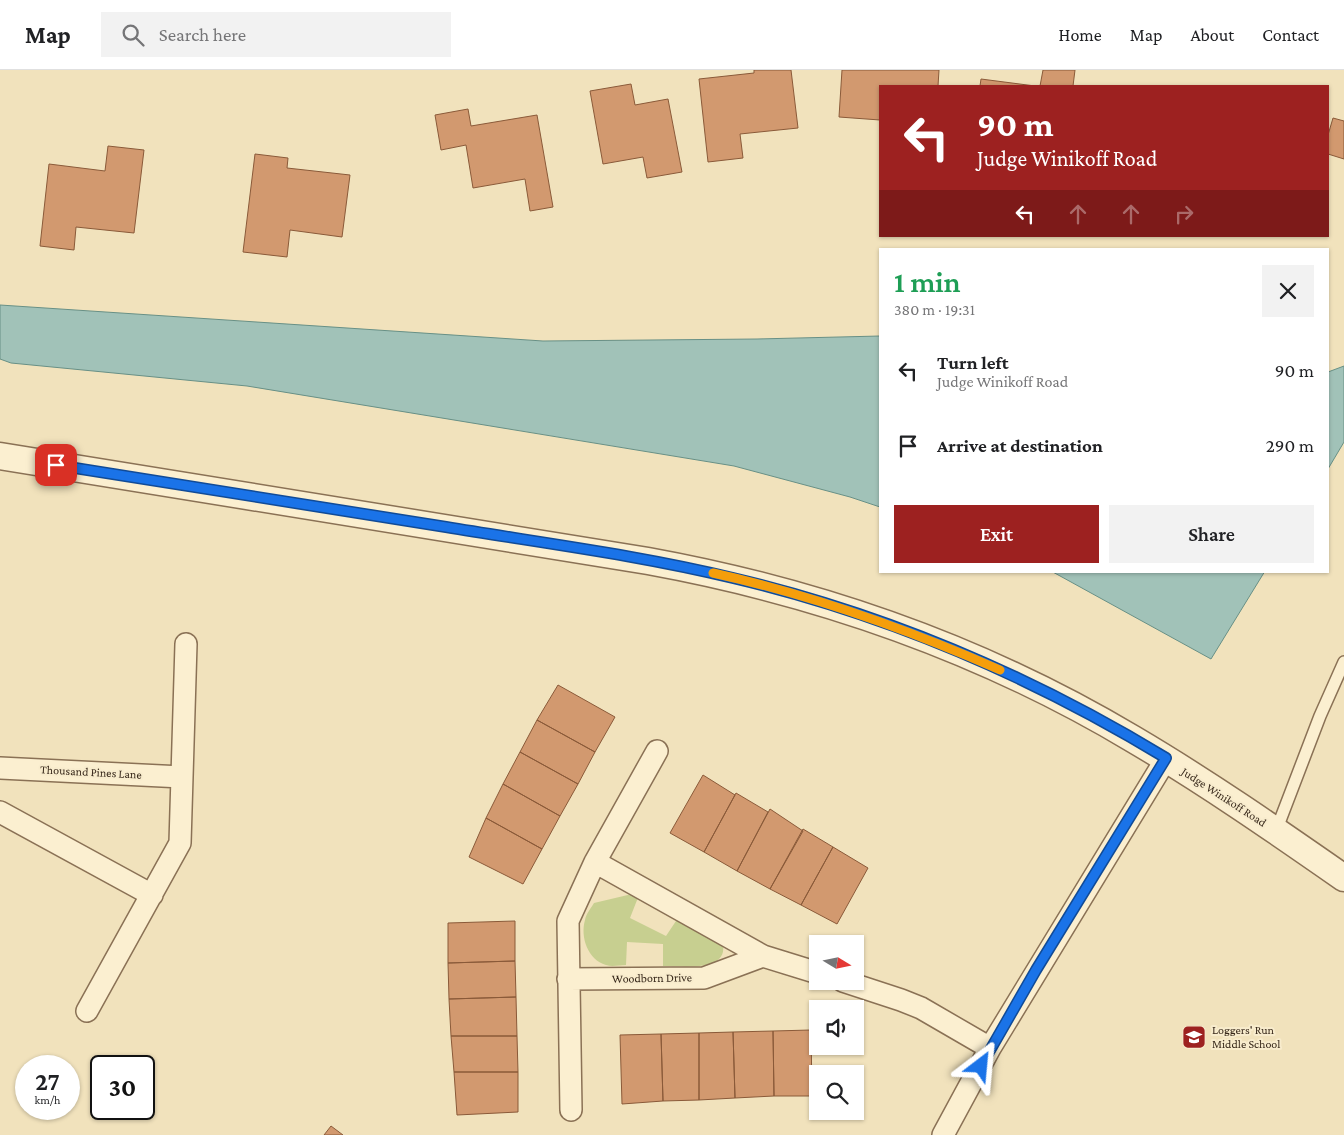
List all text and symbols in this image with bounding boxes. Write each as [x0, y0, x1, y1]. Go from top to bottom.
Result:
search box [101, 12, 451, 57]
text: Map [25, 21, 71, 48]
icon: search [119, 21, 147, 49]
text: Search here [159, 24, 246, 45]
text: Home [1059, 25, 1102, 45]
text: Map [1130, 25, 1162, 45]
text: About [1190, 25, 1234, 45]
text: Contact [1262, 25, 1319, 45]
icon: left [894, 105, 959, 170]
text: 90 m [977, 105, 1054, 144]
text: Judge Winikoff Road [977, 146, 1157, 171]
icon: left [1011, 200, 1039, 228]
icon: ahead [1064, 200, 1092, 228]
icon: ahead [1117, 200, 1145, 228]
icon: right [1170, 200, 1198, 228]
text: 1 min [894, 265, 961, 298]
button: close [1262, 265, 1314, 317]
text: 380 m · 19:31 [894, 301, 975, 318]
text: Turn left [937, 352, 1009, 373]
icon: left [894, 357, 922, 385]
text: 90 m [1275, 360, 1314, 381]
text: Judge Winikoff Road [937, 373, 1068, 390]
icon: arrive [894, 432, 922, 460]
text: Arrive at destination [937, 435, 1103, 456]
text: 290 m [1266, 435, 1314, 456]
pin [35, 444, 77, 486]
icon: arrive [42, 451, 70, 479]
button: Exit [894, 505, 1099, 563]
button: Share [1109, 505, 1314, 563]
street label: Thousand Pines Lane [40, 762, 142, 782]
street label: Judge Winikoff Road [1178, 764, 1270, 830]
north arrow [809, 935, 864, 990]
map controls [809, 935, 864, 1120]
street label: Woodborn Drive [612, 970, 692, 986]
button: sound [809, 1000, 864, 1055]
place label: Loggers' Run Middle School [1212, 1023, 1280, 1051]
school or university icon: Loggers' Run Middle School [1181, 1024, 1207, 1050]
position arrow [954, 1039, 1006, 1091]
speed limit sign: 30 [90, 1055, 155, 1120]
button: search [809, 1065, 864, 1120]
text: 27 [35, 1068, 60, 1095]
text: km/h [35, 1093, 60, 1107]

